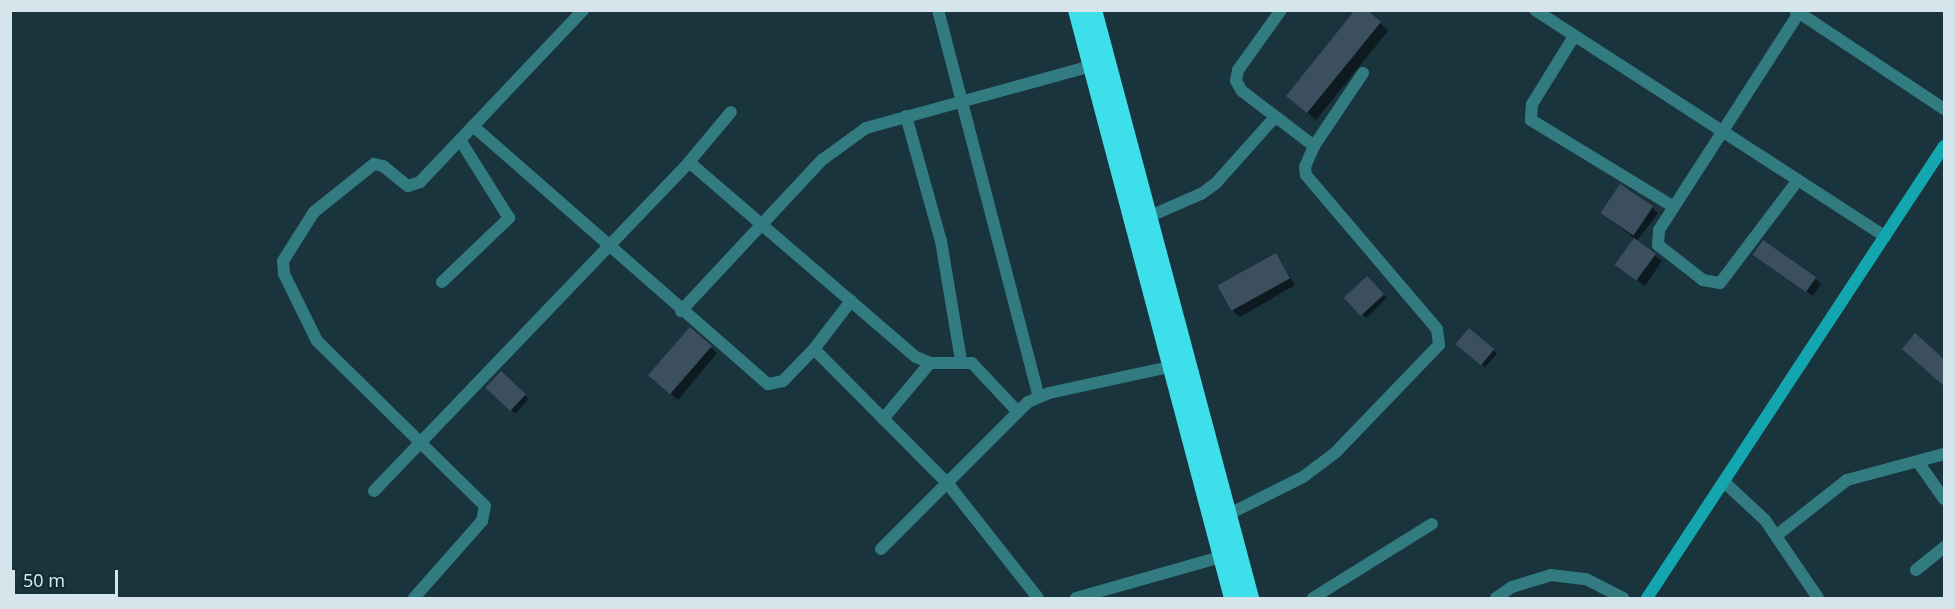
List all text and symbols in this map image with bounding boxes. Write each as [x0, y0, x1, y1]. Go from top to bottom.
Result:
scale bar [15, 558, 122, 596]
text: 50 m [23, 568, 65, 592]

